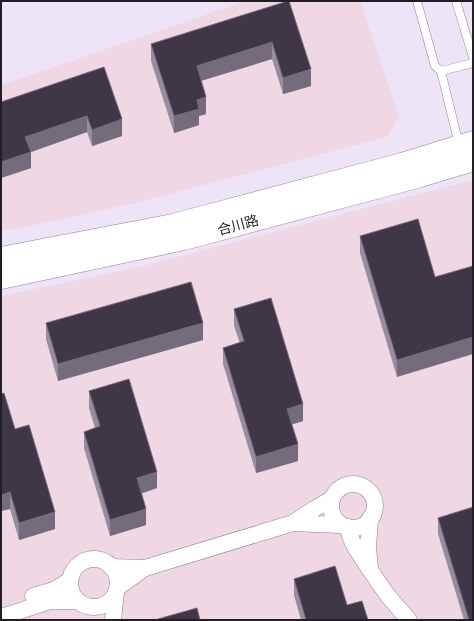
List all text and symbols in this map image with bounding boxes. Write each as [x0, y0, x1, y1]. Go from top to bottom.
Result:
street label: 合川路 [216, 213, 260, 238]

